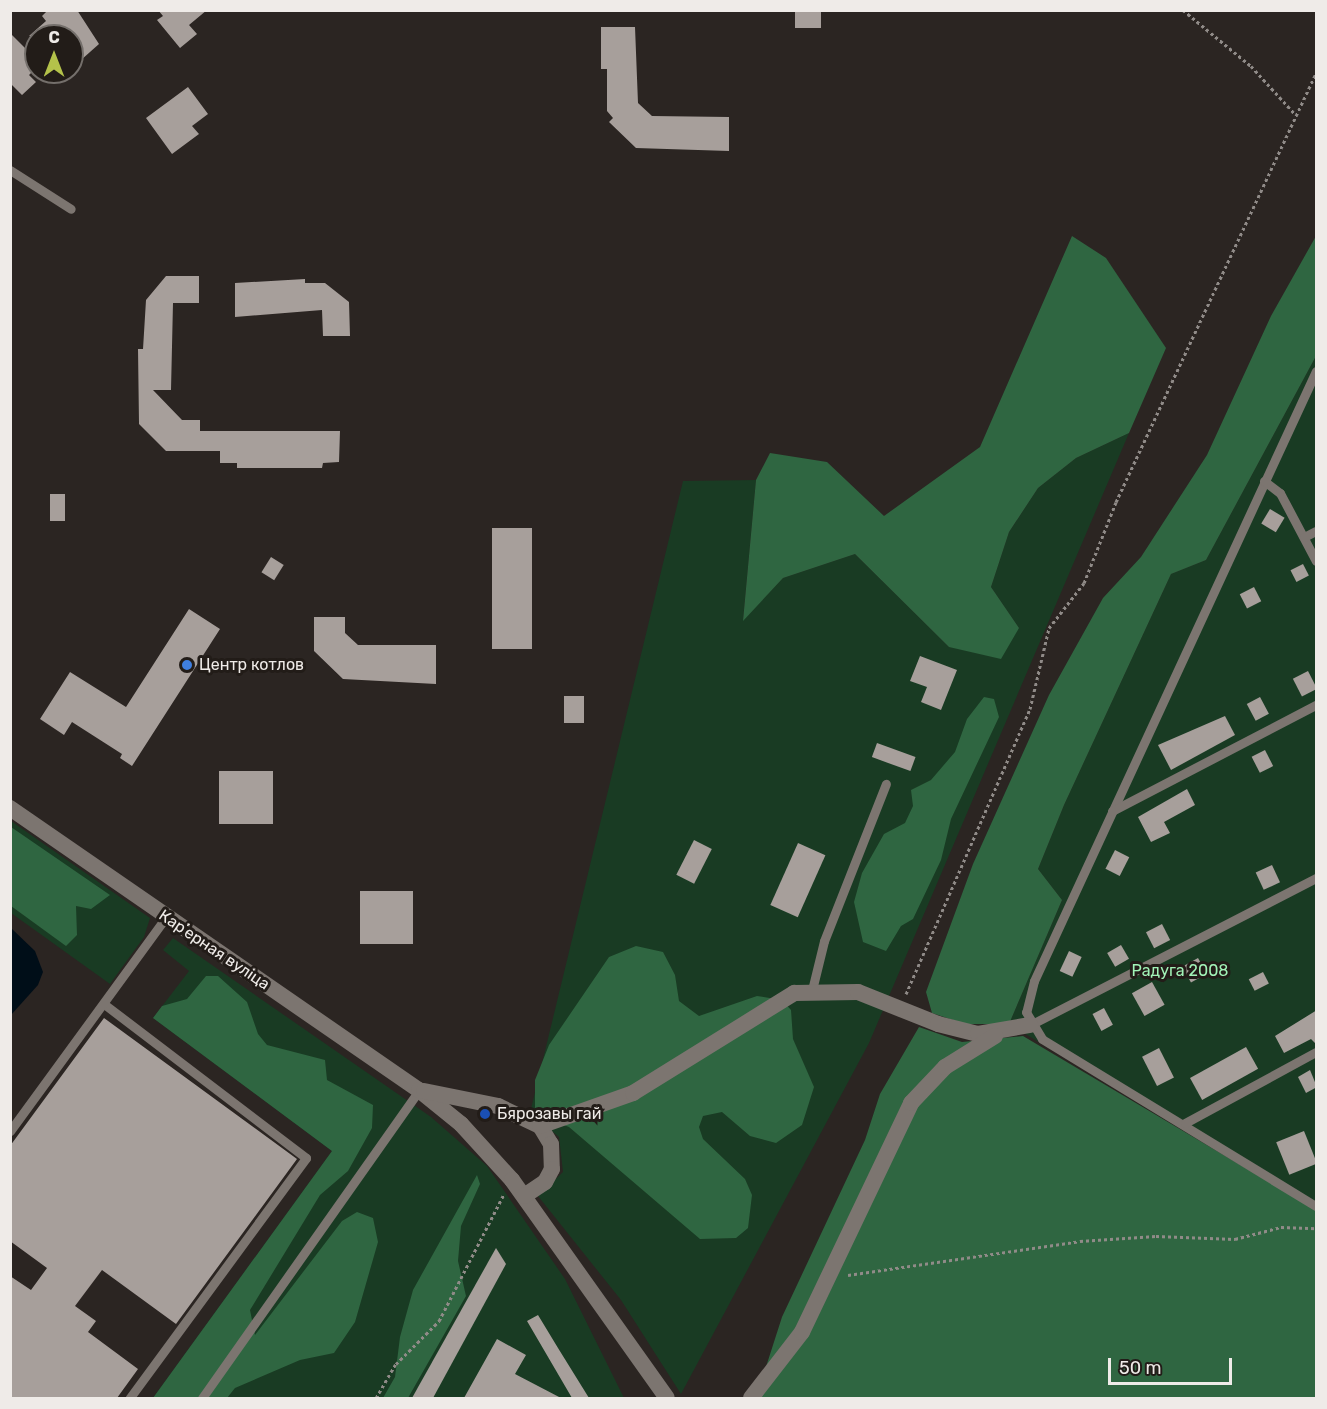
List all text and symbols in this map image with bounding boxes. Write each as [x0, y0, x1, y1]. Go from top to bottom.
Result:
north arrow [24, 24, 84, 84]
text: С [48, 28, 60, 47]
place label: Центр котлов [199, 655, 304, 675]
marker: Центр котлов [180, 658, 194, 672]
street label: Карʼерная вуліца [155, 906, 273, 994]
park label: Радуга 2008 [1132, 961, 1228, 981]
place label: Бярозавы гай [497, 1104, 601, 1124]
marker: Бярозавы гай [478, 1107, 492, 1121]
scale bar [1111, 1346, 1236, 1384]
text: 50 m [1119, 1357, 1162, 1379]

